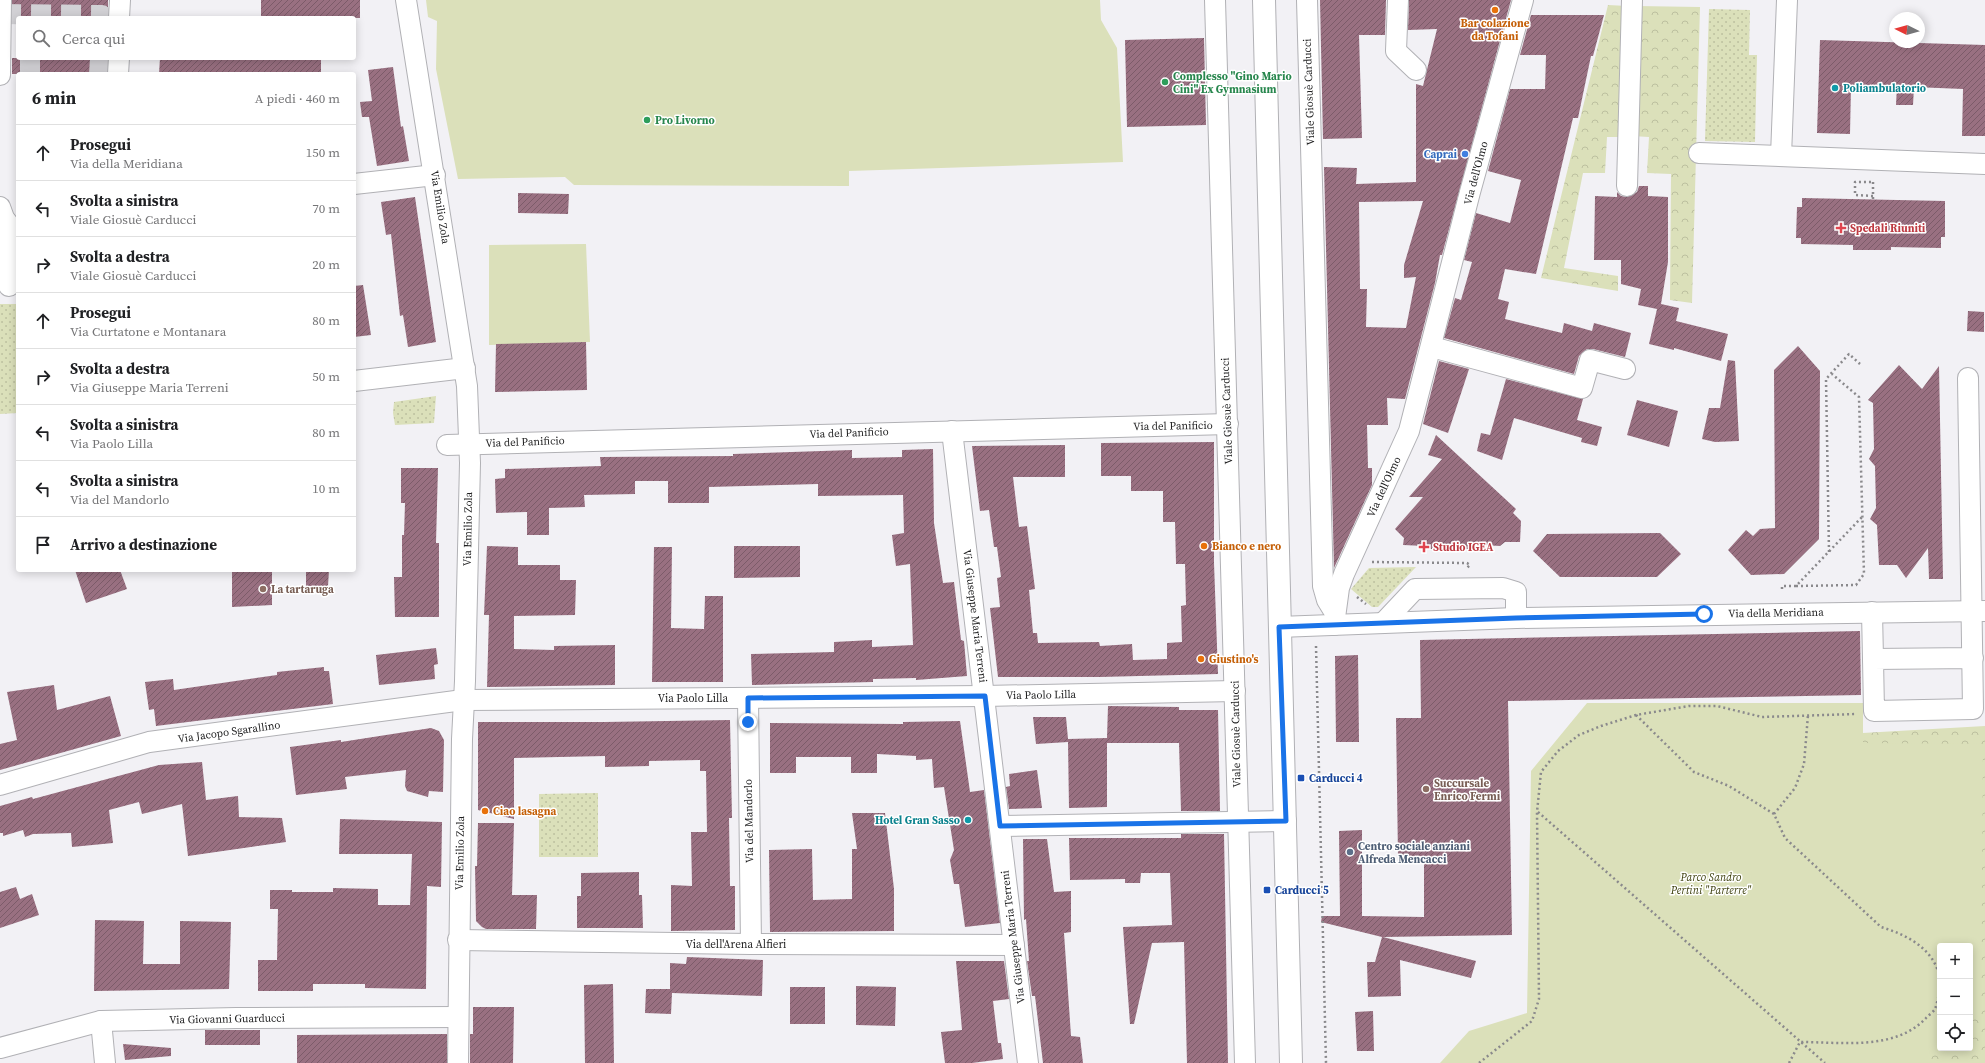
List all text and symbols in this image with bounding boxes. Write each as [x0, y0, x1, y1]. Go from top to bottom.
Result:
marker: Bar colazione da Tofani [1490, 5, 1500, 15]
north arrow [1889, 12, 1925, 48]
search box [16, 16, 356, 60]
place label: Bar colazione da Tofani [1461, 16, 1530, 44]
icon: search [30, 27, 52, 49]
text: Cerca qui [62, 28, 125, 49]
street label: Viale Giosuè Carducci [1300, 38, 1318, 146]
place label: Complesso "Gino Mario Cini" Ex Gymnasium [1173, 69, 1292, 97]
marker: Complesso "Gino Mario Cini" Ex Gymnasium [1160, 77, 1170, 87]
place label: Poliambulatorio [1843, 81, 1926, 96]
marker: Poliambulatorio [1830, 83, 1840, 93]
text: 6 min [32, 86, 76, 110]
text: A piedi · 460 m [255, 90, 340, 107]
place label: Pro Livorno [655, 113, 715, 128]
marker: Pro Livorno [642, 115, 652, 125]
text: Prosegui [70, 134, 131, 155]
street label: Via dell'Olmo [1460, 140, 1492, 206]
icon: ahead [32, 142, 54, 164]
text: 150 m [306, 144, 340, 161]
place label: Caprai [1424, 147, 1458, 162]
marker: Caprai [1460, 149, 1470, 159]
text: Via della Meridiana [70, 155, 183, 172]
street label: Via Emilio Zola [427, 169, 453, 245]
text: Svolta a sinistra [70, 190, 179, 211]
icon: left [32, 198, 54, 220]
text: 70 m [312, 200, 340, 217]
text: Viale Giosuè Carducci [70, 211, 196, 228]
place label: Spedali Riuniti [1850, 221, 1926, 236]
marker: Spedali Riuniti [1835, 222, 1847, 234]
text: Svolta a destra [70, 246, 170, 267]
icon: right [32, 254, 54, 276]
text: 20 m [312, 256, 340, 273]
text: Viale Giosuè Carducci [70, 267, 196, 284]
text: Prosegui [70, 302, 131, 323]
icon: ahead [32, 310, 54, 332]
text: 80 m [312, 312, 340, 329]
text: Via Curtatone e Montanara [70, 323, 226, 340]
street label: Viale Giosuè Carducci [1218, 357, 1236, 465]
text: Svolta a destra [70, 358, 170, 379]
icon: right [32, 366, 54, 388]
text: 50 m [312, 368, 340, 385]
text: Via Giuseppe Maria Terreni [70, 379, 229, 396]
text: Svolta a sinistra [70, 414, 179, 435]
street label: Via del Panificio [1133, 418, 1213, 434]
icon: left [32, 422, 54, 444]
text: 80 m [312, 424, 340, 441]
street label: Via del Panificio [809, 424, 889, 442]
street label: Via del Panificio [485, 433, 565, 451]
text: Via Paolo Lilla [70, 435, 153, 452]
street label: Via dell'Olmo [1363, 454, 1405, 520]
text: Svolta a sinistra [70, 470, 179, 491]
icon: left [32, 478, 54, 500]
text: 10 m [312, 480, 340, 497]
text: Via del Mandorlo [70, 491, 169, 508]
street label: Via Emilio Zola [460, 491, 476, 566]
icon: arrive [32, 534, 54, 556]
text: Arrivo a destinazione [70, 534, 217, 555]
place label: Bianco e nero [1212, 539, 1281, 554]
place label: Studio IGEA [1433, 540, 1494, 555]
marker: Bianco e nero [1199, 541, 1209, 551]
marker: Studio IGEA [1418, 541, 1430, 553]
street label: Via Giuseppe Maria Terreni [959, 548, 991, 684]
place label: La tartaruga [271, 582, 334, 597]
marker: La tartaruga [258, 584, 268, 594]
route start [1695, 605, 1713, 623]
street label: Via della Meridiana [1728, 605, 1824, 621]
place label: Giustino's [1209, 652, 1259, 667]
marker: Giustino's [1196, 654, 1206, 664]
street label: Viale Giosuè Carducci [1228, 680, 1244, 788]
street label: Via Paolo Lilla [1006, 687, 1077, 703]
street label: Via Paolo Lilla [658, 691, 729, 706]
route end [739, 713, 757, 731]
street label: Via Jacopo Sgarallino [177, 717, 281, 747]
place label: Carducci 4 [1309, 771, 1363, 786]
marker: Carducci 4 [1296, 773, 1306, 783]
place label: Succursale Enrico Fermi [1434, 776, 1501, 804]
street label: Via del Mandorlo [741, 779, 757, 863]
marker: Succursale Enrico Fermi [1421, 784, 1431, 794]
place label: Ciao lasagna [493, 804, 556, 819]
marker: Ciao lasagna [480, 806, 490, 816]
place label: Hotel Gran Sasso [875, 813, 960, 828]
street label: Via Emilio Zola [452, 815, 468, 890]
marker: Hotel Gran Sasso [963, 815, 973, 825]
place label: Centro sociale anziani Alfreda Mencacci [1358, 839, 1470, 867]
marker: Centro sociale anziani Alfreda Mencacci [1345, 847, 1355, 857]
street label: Via Giuseppe Maria Terreni [997, 869, 1029, 1005]
park label: Parco Sandro Pertini "Parterre" [1670, 870, 1752, 898]
place label: Carducci 5 [1275, 883, 1329, 898]
marker: Carducci 5 [1262, 885, 1272, 895]
street label: Via dell'Arena Alfieri [686, 937, 786, 952]
map controls [1937, 943, 1973, 1051]
button: + [1937, 943, 1973, 979]
button: − [1937, 979, 1973, 1015]
street label: Via Giovanni Guarducci [169, 1010, 285, 1028]
button: locate [1937, 1015, 1973, 1051]

